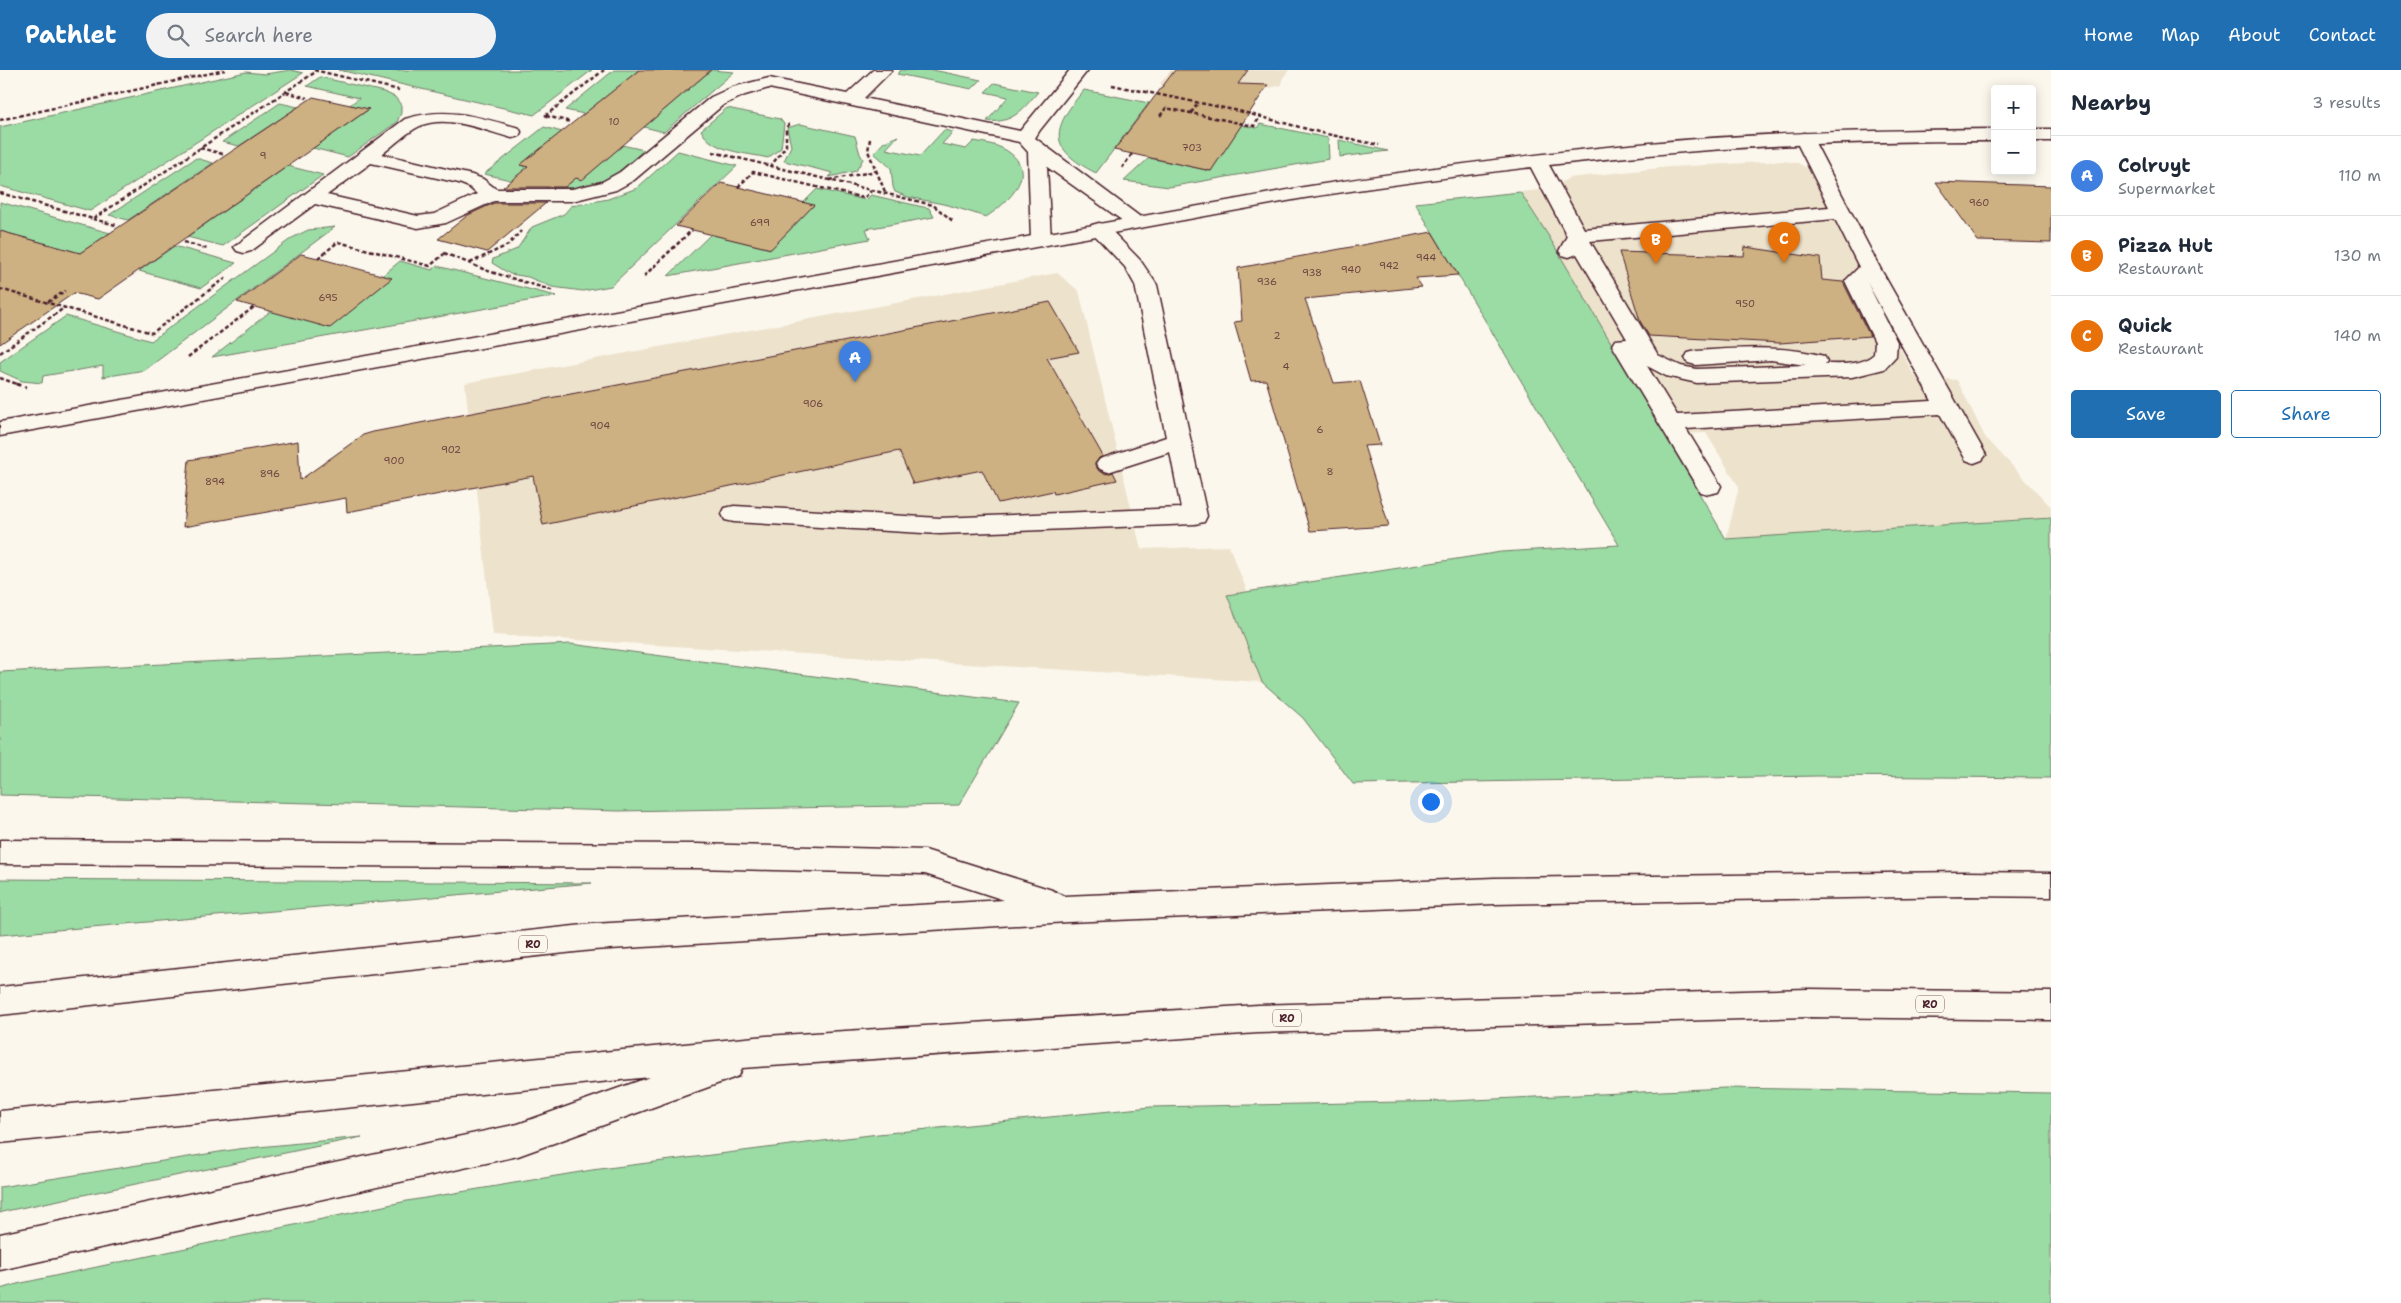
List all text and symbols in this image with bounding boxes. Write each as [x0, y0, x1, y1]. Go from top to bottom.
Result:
search box [146, 13, 496, 58]
text: Pathlet [25, 19, 116, 51]
icon: search [164, 21, 192, 49]
text: Search here [204, 23, 313, 48]
text: Home [2084, 23, 2133, 47]
text: Map [2161, 23, 2200, 47]
text: About [2228, 23, 2281, 47]
text: Contact [2309, 23, 2376, 47]
map controls [1991, 85, 2036, 175]
button: + [1991, 85, 2036, 130]
text: Nearby [2071, 89, 2151, 117]
text: 3 results [2312, 92, 2381, 113]
house number: 10 [609, 115, 619, 128]
button: − [1991, 130, 2036, 175]
house number: 703 [1182, 141, 1202, 154]
house number: 9 [260, 149, 267, 162]
text: Colruyt [2118, 153, 2190, 178]
text: A [2081, 165, 2093, 186]
text: 110 m [2338, 165, 2381, 186]
text: Supermarket [2118, 178, 2215, 199]
house number: 960 [1969, 196, 1989, 209]
house number: 699 [750, 216, 770, 229]
pin: C [1768, 222, 1800, 263]
pin: B [1640, 223, 1672, 264]
text: Pizza Hut [2118, 233, 2213, 258]
text: B [2082, 245, 2092, 266]
text: 130 m [2334, 245, 2381, 266]
house number: 944 [1416, 251, 1436, 264]
text: Restaurant [2118, 258, 2204, 279]
house number: 942 [1379, 259, 1399, 272]
house number: 940 [1341, 263, 1361, 276]
house number: 938 [1302, 266, 1322, 279]
house number: 936 [1257, 275, 1277, 288]
house number: 695 [318, 291, 338, 304]
house number: 950 [1735, 297, 1755, 310]
text: Quick [2118, 313, 2172, 338]
text: C [2082, 325, 2092, 346]
text: 140 m [2334, 325, 2381, 346]
house number: 2 [1274, 329, 1281, 342]
text: Restaurant [2118, 338, 2204, 359]
pin: A [839, 341, 871, 382]
house number: 4 [1283, 360, 1290, 373]
button: Save [2071, 390, 2221, 438]
button: Share [2231, 390, 2381, 438]
house number: 906 [803, 397, 823, 410]
house number: 904 [590, 419, 610, 432]
house number: 6 [1317, 423, 1324, 436]
house number: 902 [441, 443, 461, 456]
house number: 900 [384, 454, 404, 467]
house number: 8 [1327, 465, 1334, 478]
house number: 896 [260, 467, 280, 480]
house number: 894 [205, 475, 225, 488]
your location [1418, 789, 1444, 815]
road number: R0 [519, 936, 547, 952]
road number: R0 [1916, 996, 1944, 1012]
road number: R0 [1273, 1010, 1301, 1026]

